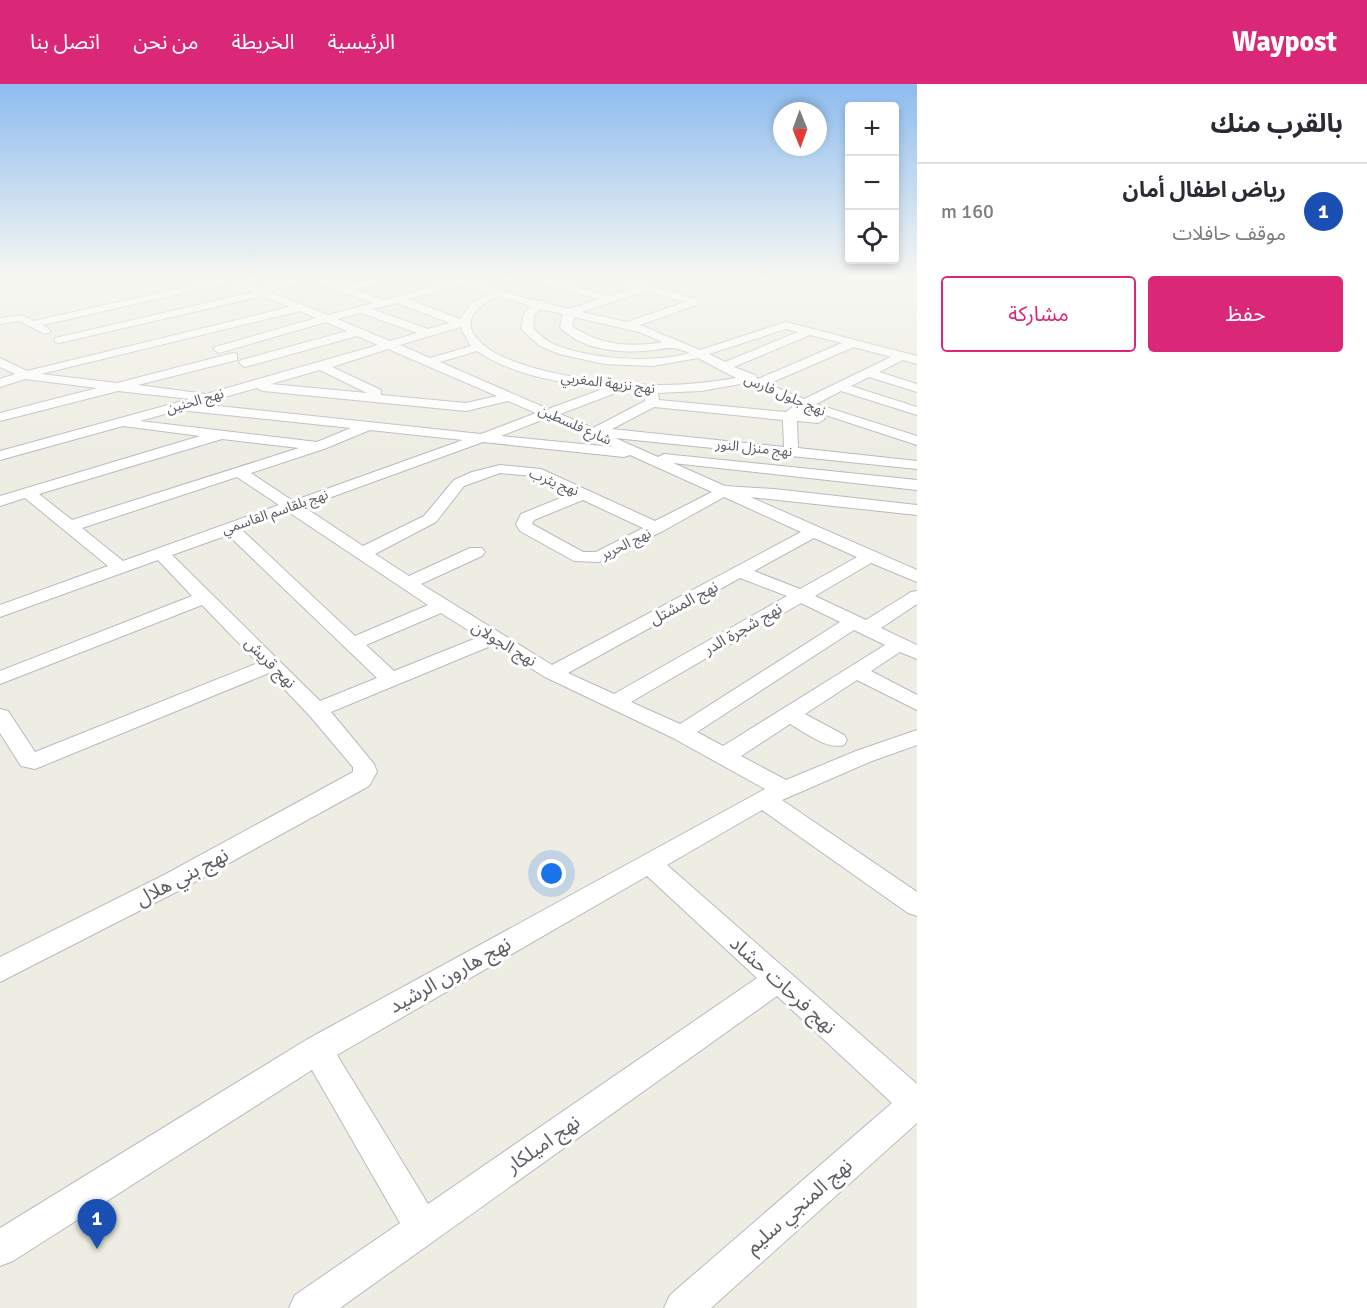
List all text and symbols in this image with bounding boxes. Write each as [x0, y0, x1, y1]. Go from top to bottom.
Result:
text: Waypost [1232, 25, 1337, 59]
text: اتصل بنا [30, 29, 100, 55]
text: من نحن [133, 29, 198, 55]
text: الخريطة [231, 29, 294, 55]
text: الرئيسية [327, 29, 395, 55]
north arrow [773, 102, 827, 156]
map controls [845, 102, 899, 264]
button: + [845, 102, 899, 156]
text: بالقرب منك [1211, 108, 1343, 140]
button: − [845, 156, 899, 210]
text: رياض اطفال أمان [1123, 176, 1286, 203]
text: 160 m [941, 199, 994, 224]
text: 1 [1318, 199, 1329, 224]
button: locate [845, 210, 899, 264]
text: موقف حافلات [1172, 221, 1286, 246]
button: مشاركة [941, 276, 1136, 352]
button: حفظ [1148, 276, 1343, 352]
street label: نهج نزيهة المغربي [560, 369, 656, 399]
street label: نهج جلول فارس [741, 370, 829, 422]
street label: نهج الحنين [164, 385, 227, 419]
street label: شارع فلسطين [535, 401, 614, 450]
street label: نهج منزل النور [714, 435, 793, 462]
street label: نهج يثرب [526, 464, 581, 502]
street label: نهج بلقاسم القاسمي [220, 486, 331, 540]
street label: نهج الحرير [597, 524, 655, 566]
street label: نهج المشتل [646, 577, 723, 631]
street label: نهج شجرة الدر [699, 599, 787, 662]
street label: نهج الجولان [467, 617, 540, 673]
street label: نهج قريش [239, 633, 300, 694]
street label: نهج بني هلال [131, 842, 234, 914]
your location [537, 859, 566, 888]
street label: نهج هارون الرشيد [385, 931, 516, 1021]
street label: نهج فرحات حشاد [723, 931, 842, 1041]
street label: نهج اميلكار [500, 1109, 586, 1181]
street label: نهج المنجي سليم [740, 1153, 859, 1261]
pin: 1 [78, 1200, 116, 1249]

